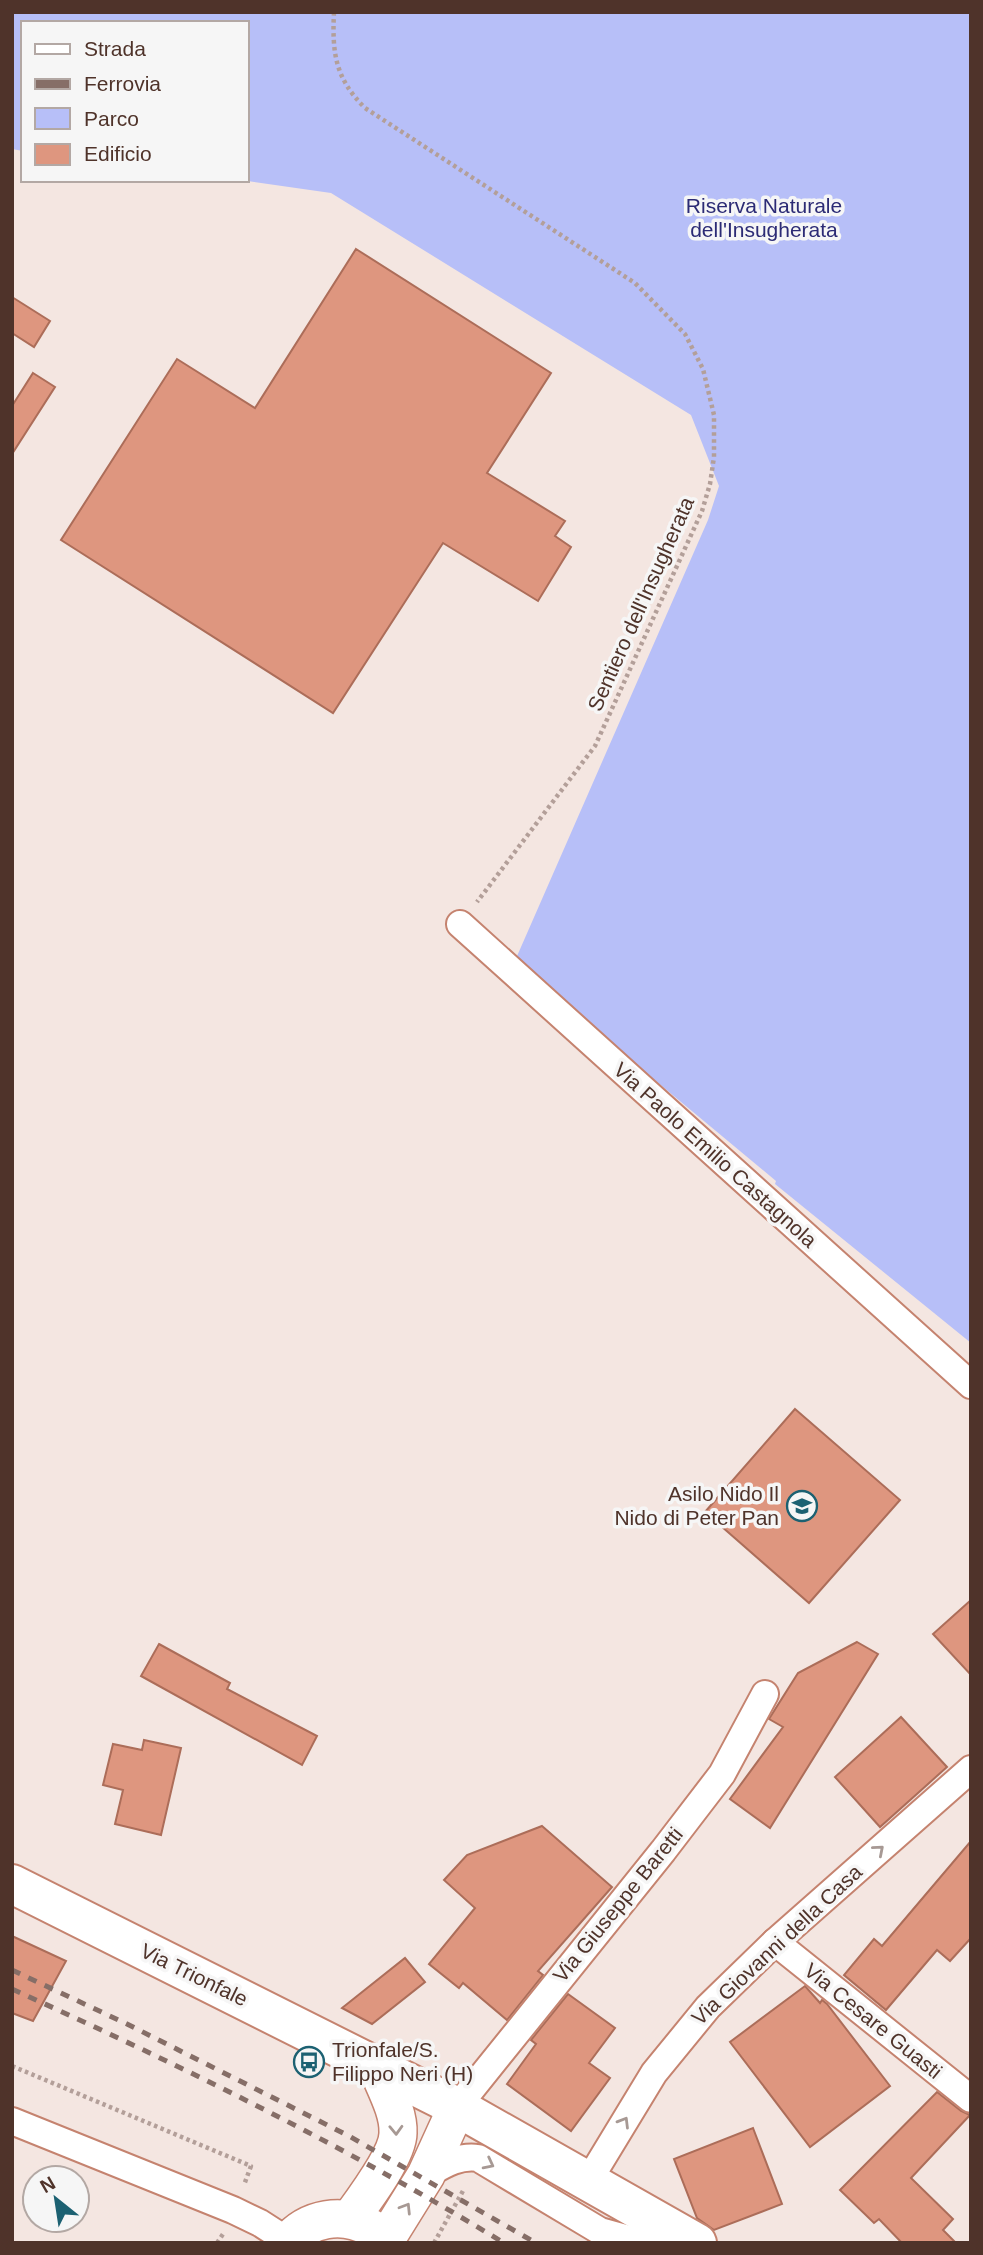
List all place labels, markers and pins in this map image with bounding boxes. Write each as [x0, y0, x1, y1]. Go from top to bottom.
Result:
place label: Asilo Nido Il Nido di Peter Pan [614, 1482, 779, 1529]
school or university icon: Asilo Nido Il Nido di Peter Pan [785, 1489, 819, 1523]
place label: Trionfale/S. Filippo Neri (H) [332, 2038, 473, 2085]
bus stop icon: Trionfale/S. Filippo Neri (H) [292, 2045, 326, 2079]

